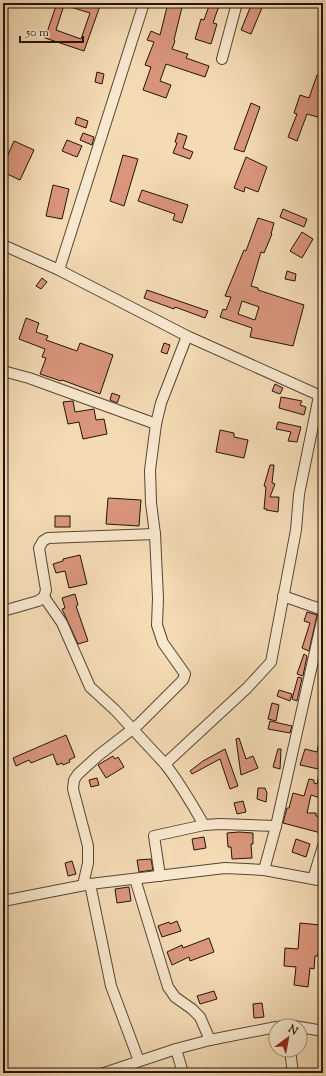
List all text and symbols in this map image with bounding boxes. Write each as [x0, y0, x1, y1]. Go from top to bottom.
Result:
scale bar [20, 18, 83, 44]
text: 50 m [25, 24, 49, 42]
north arrow [268, 1018, 308, 1058]
text: N [284, 1021, 301, 1040]

